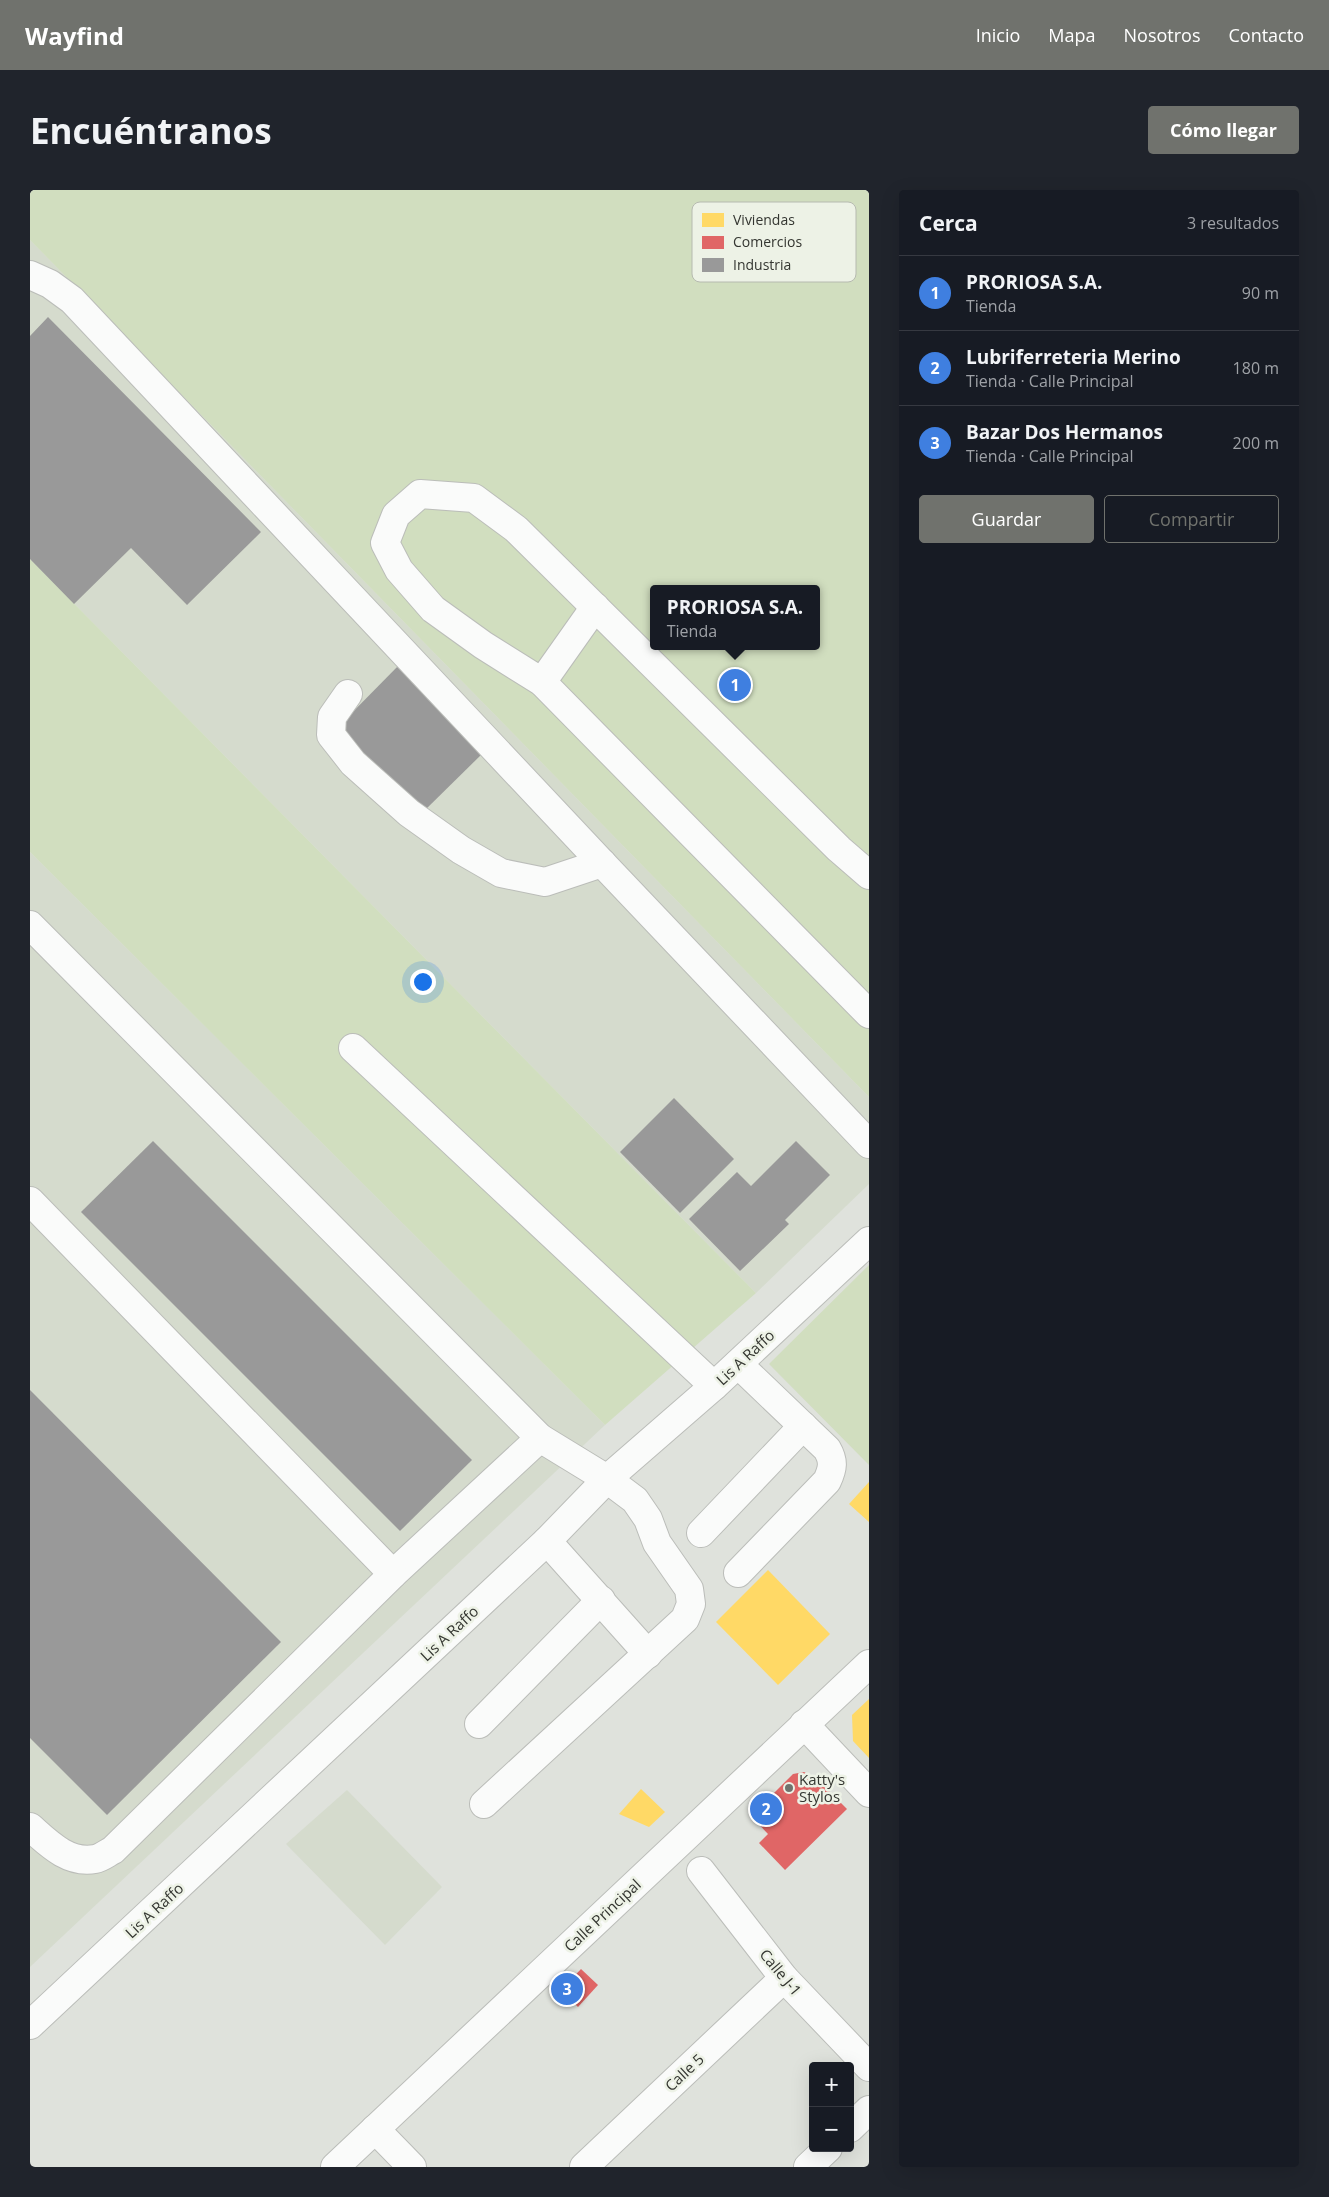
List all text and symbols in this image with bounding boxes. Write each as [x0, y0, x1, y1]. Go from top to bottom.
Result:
text: Wayfind [25, 19, 124, 52]
text: Inicio [976, 23, 1020, 47]
text: Mapa [1048, 23, 1096, 47]
text: Nosotros [1124, 23, 1201, 47]
text: Contacto [1229, 23, 1304, 47]
button: Cómo llegar [1148, 106, 1299, 154]
text: Encuéntranos [30, 107, 272, 154]
legend [692, 202, 856, 282]
text: Cerca [919, 209, 978, 237]
text: Viviendas [733, 210, 795, 229]
text: 3 resultados [1187, 212, 1279, 234]
text: Comercios [733, 232, 802, 251]
text: Industria [733, 255, 791, 274]
text: PRORIOSA S.A. [966, 269, 1102, 295]
text: 1 [930, 282, 940, 304]
text: 90 m [1242, 282, 1279, 304]
text: Tienda [966, 295, 1016, 317]
text: Lubriferreteria Merino [966, 344, 1181, 370]
text: 2 [930, 357, 940, 379]
text: 180 m [1233, 357, 1279, 379]
text: Tienda · Calle Principal [966, 370, 1133, 392]
text: Bazar Dos Hermanos [966, 419, 1163, 445]
text: 3 [930, 432, 940, 454]
text: 200 m [1233, 432, 1279, 454]
text: Tienda · Calle Principal [966, 445, 1133, 467]
button: Guardar [919, 495, 1094, 543]
button: Compartir [1104, 495, 1279, 543]
popup [650, 585, 820, 650]
text: PRORIOSA S.A. [667, 594, 803, 620]
text: Tienda [667, 620, 717, 642]
pin: 1 [719, 666, 751, 704]
your location [410, 969, 436, 995]
street label: Lis A Raffo [712, 1325, 778, 1389]
street label: Lis A Raffo [416, 1601, 482, 1665]
place label: Katty's Stylos [799, 1769, 845, 1806]
marker: Katty's Stylos [783, 1782, 795, 1794]
pin: 2 [750, 1790, 782, 1828]
street label: Calle Principal [559, 1874, 645, 1956]
street label: Lis A Raffo [121, 1878, 187, 1942]
street label: Calle J-1 [756, 1944, 806, 2000]
pin: 3 [551, 1970, 583, 2008]
street label: Calle 5 [660, 2049, 708, 2095]
map controls [809, 2062, 854, 2152]
button: + [809, 2062, 854, 2107]
button: − [809, 2107, 854, 2152]

